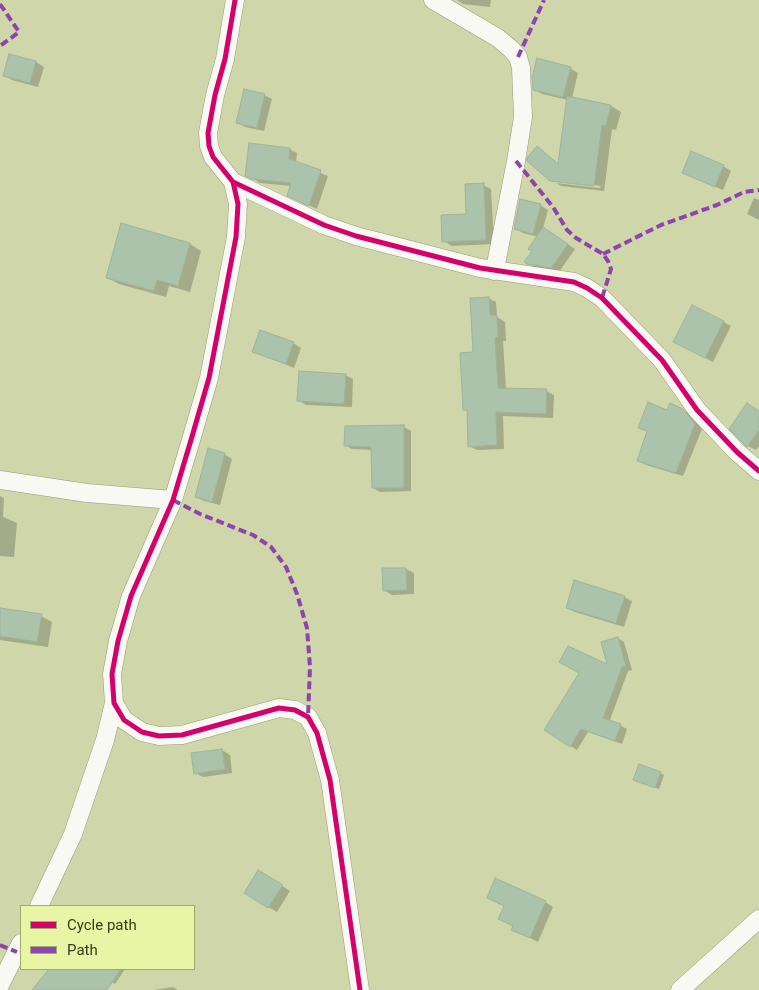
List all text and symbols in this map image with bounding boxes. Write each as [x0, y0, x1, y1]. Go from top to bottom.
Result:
legend [20, 905, 195, 970]
text: Cycle path [67, 916, 137, 934]
text: Path [67, 941, 98, 959]

